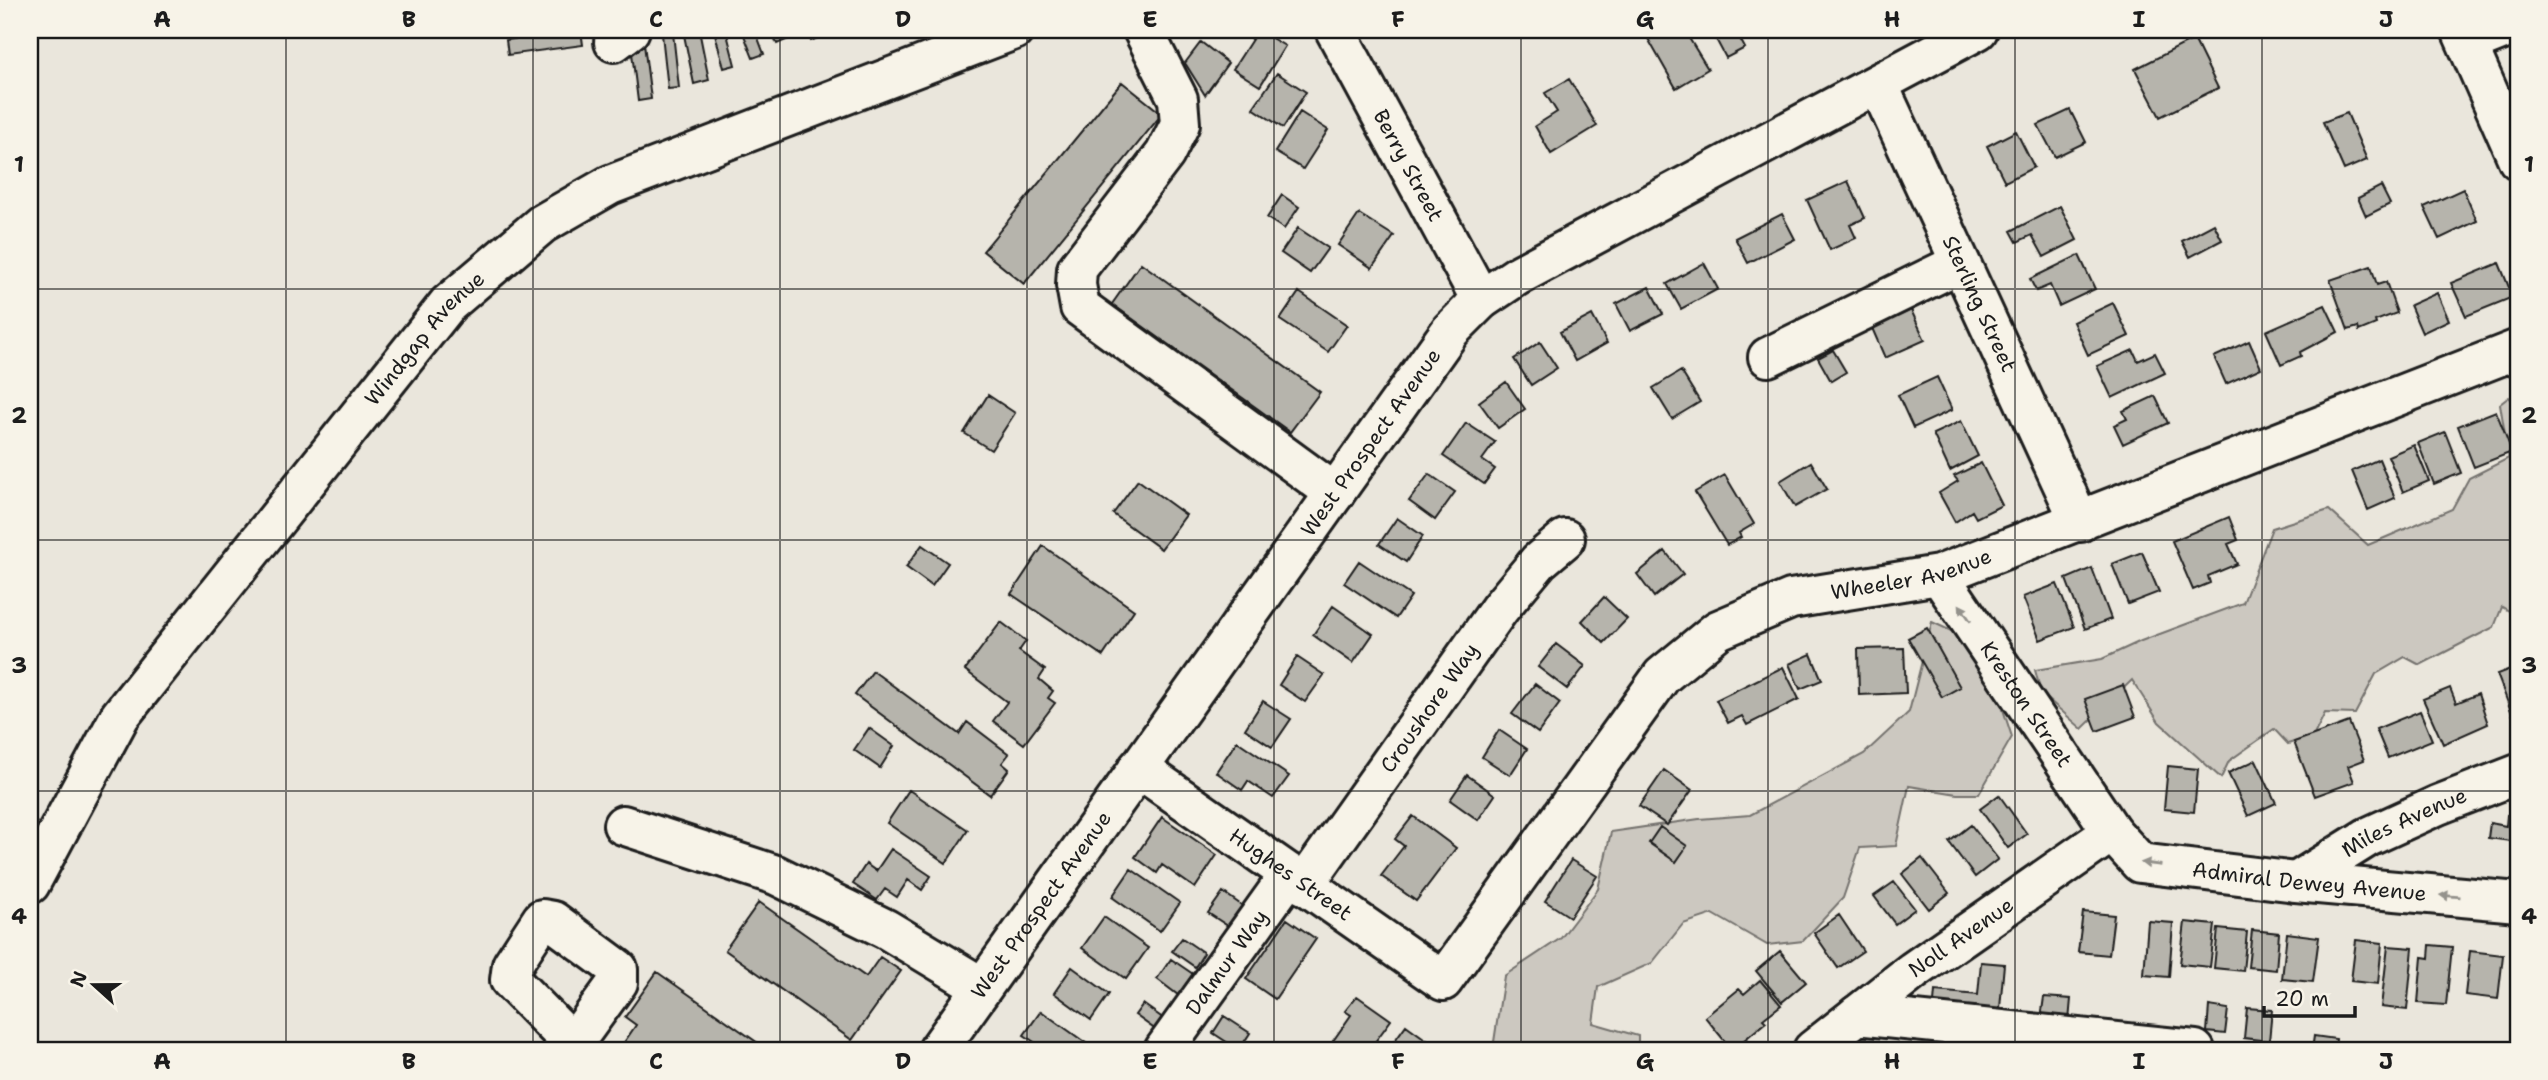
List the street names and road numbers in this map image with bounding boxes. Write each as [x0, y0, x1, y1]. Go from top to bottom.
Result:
street label: Berry Street [1367, 105, 1450, 226]
street label: Sterling Street [1936, 231, 2023, 377]
street label: Windgap Avenue [358, 265, 491, 412]
street label: West Prospect Avenue [1294, 343, 1447, 542]
street label: Wheeler Avenue [1829, 542, 1996, 606]
street label: Kreston Street [1974, 636, 2079, 773]
street label: Croushore Way [1374, 637, 1485, 778]
street label: Miles Avenue [2336, 781, 2471, 864]
street label: West Prospect Avenue [965, 805, 1118, 1005]
street label: Hughes Street [1223, 822, 1358, 927]
street label: Admiral Dewey Avenue [2191, 855, 2428, 908]
street label: Noll Avenue [1903, 891, 2019, 984]
street label: Dalmur Way [1179, 904, 1274, 1021]

